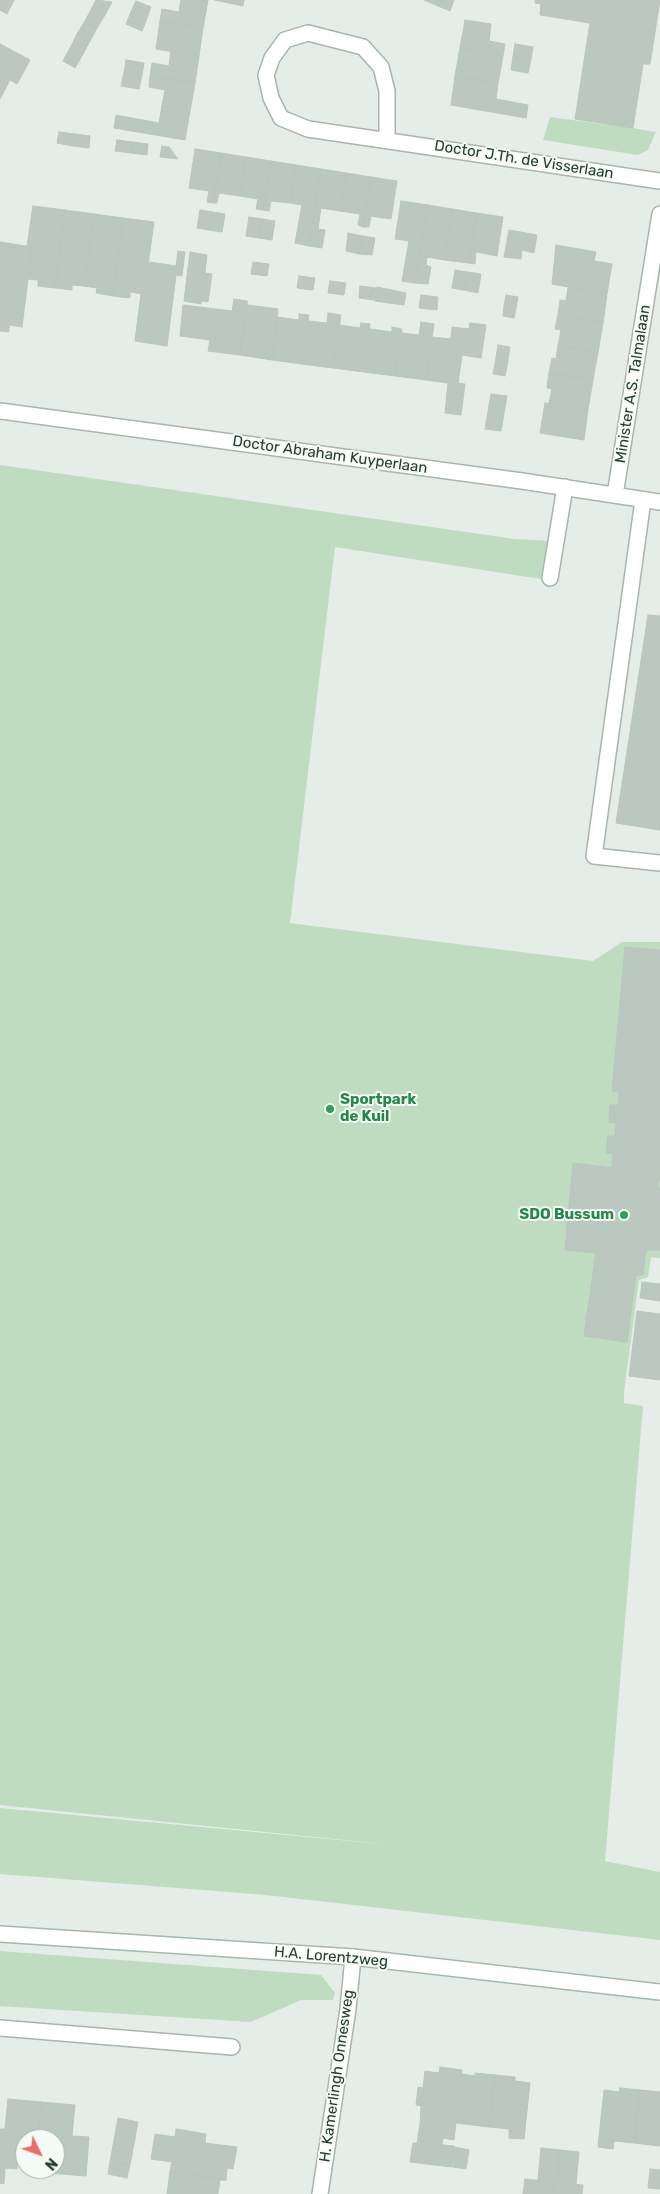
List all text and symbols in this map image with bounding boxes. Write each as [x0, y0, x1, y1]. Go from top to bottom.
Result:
street label: Doctor J.Th. de Visserlaan [433, 137, 615, 183]
street label: Minister A.S. Talmalaan [612, 303, 654, 465]
street label: Doctor Abraham Kuyperlaan [231, 432, 429, 478]
place label: Sportpark de Kuil [340, 1091, 416, 1126]
marker: Sportpark de Kuil [324, 1103, 336, 1115]
place label: SDO Bussum [519, 1206, 614, 1224]
marker: SDO Bussum [618, 1209, 630, 1221]
street label: H.A. Lorentzweg [273, 1943, 389, 1971]
street label: H. Kamerlingh Onnesweg [316, 1989, 358, 2163]
north arrow [15, 2129, 65, 2179]
text: N [41, 2154, 60, 2173]

